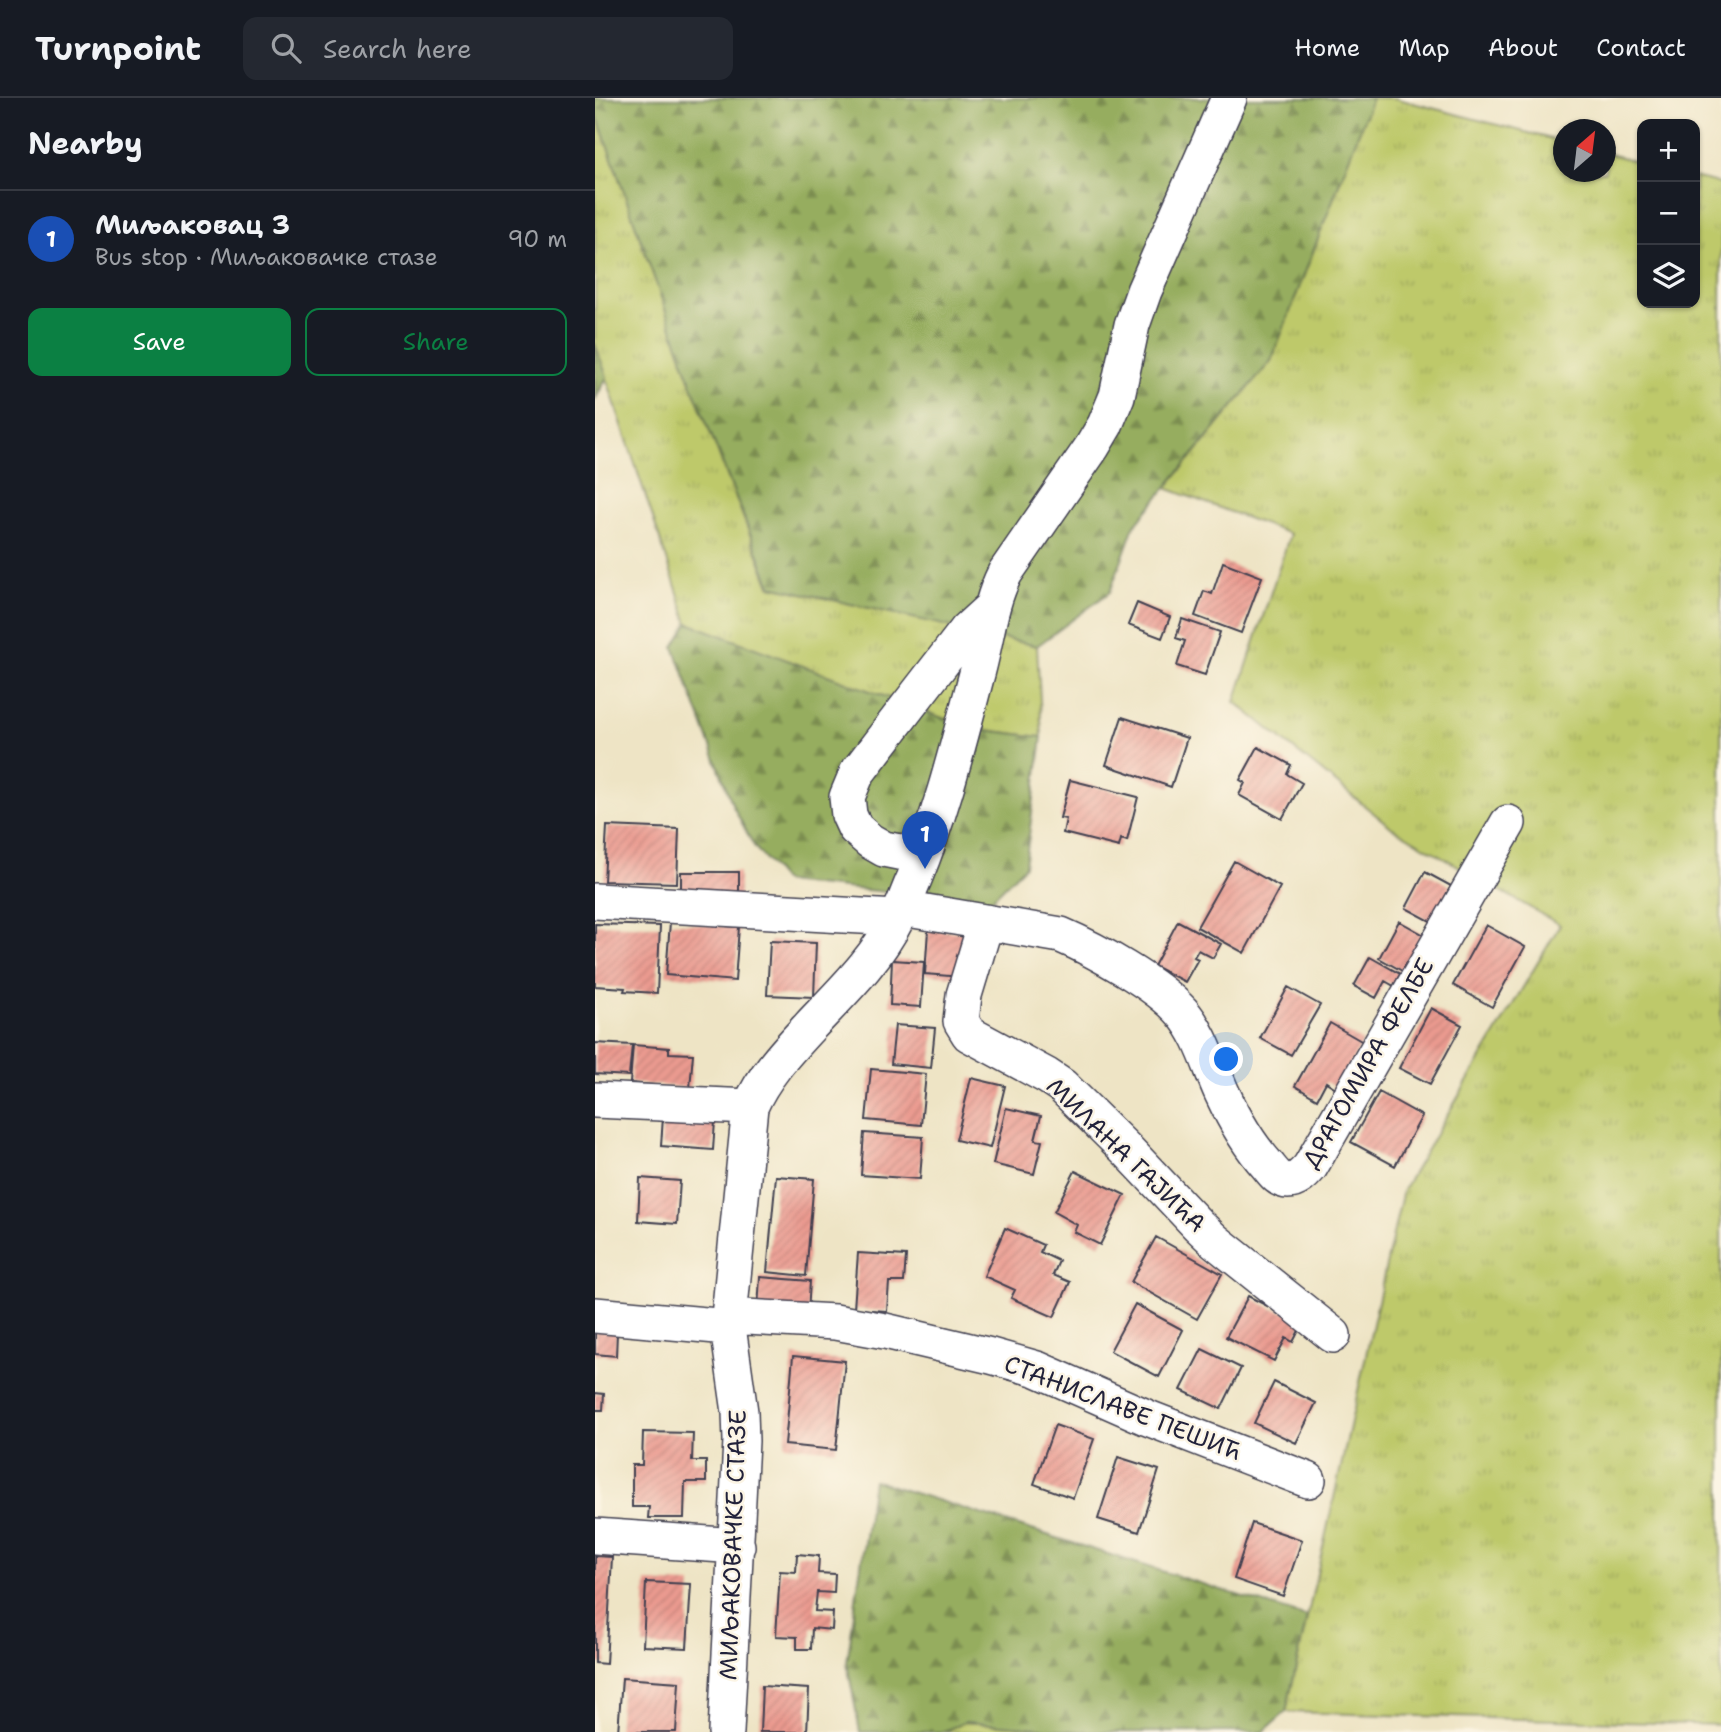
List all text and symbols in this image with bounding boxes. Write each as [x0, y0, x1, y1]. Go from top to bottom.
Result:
search box [243, 17, 733, 80]
text: Turnpoint [35, 26, 201, 71]
icon: search [267, 29, 305, 67]
text: Search here [323, 31, 472, 66]
text: Home [1294, 32, 1360, 64]
text: Map [1398, 32, 1450, 64]
text: About [1488, 32, 1558, 64]
text: Contact [1596, 32, 1686, 64]
north arrow [1553, 119, 1616, 182]
map controls [1637, 119, 1700, 308]
button: + [1637, 119, 1700, 182]
text: Nearby [28, 123, 143, 164]
button: − [1637, 182, 1700, 245]
text: Миљаковац 3 [95, 207, 290, 242]
text: 1 [46, 224, 56, 254]
text: 90 m [507, 224, 567, 254]
text: Bus stop · Миљаковачке стазе [95, 242, 438, 272]
button: layers [1637, 245, 1700, 308]
button: Save [28, 308, 291, 376]
button: Share [305, 308, 567, 376]
pin: 1 [902, 811, 948, 869]
street label: ДРАГОМИРА ФЕЛБЕ [1295, 952, 1441, 1174]
your location [1209, 1042, 1243, 1076]
street label: МИЛАНА ГАЈИЋА [1039, 1071, 1213, 1239]
street label: СТАНИСЛАВЕ ПЕШИЋ [1000, 1348, 1246, 1468]
street label: МИЉАКОВАЧКЕ СТАЗЕ [712, 1409, 754, 1681]

